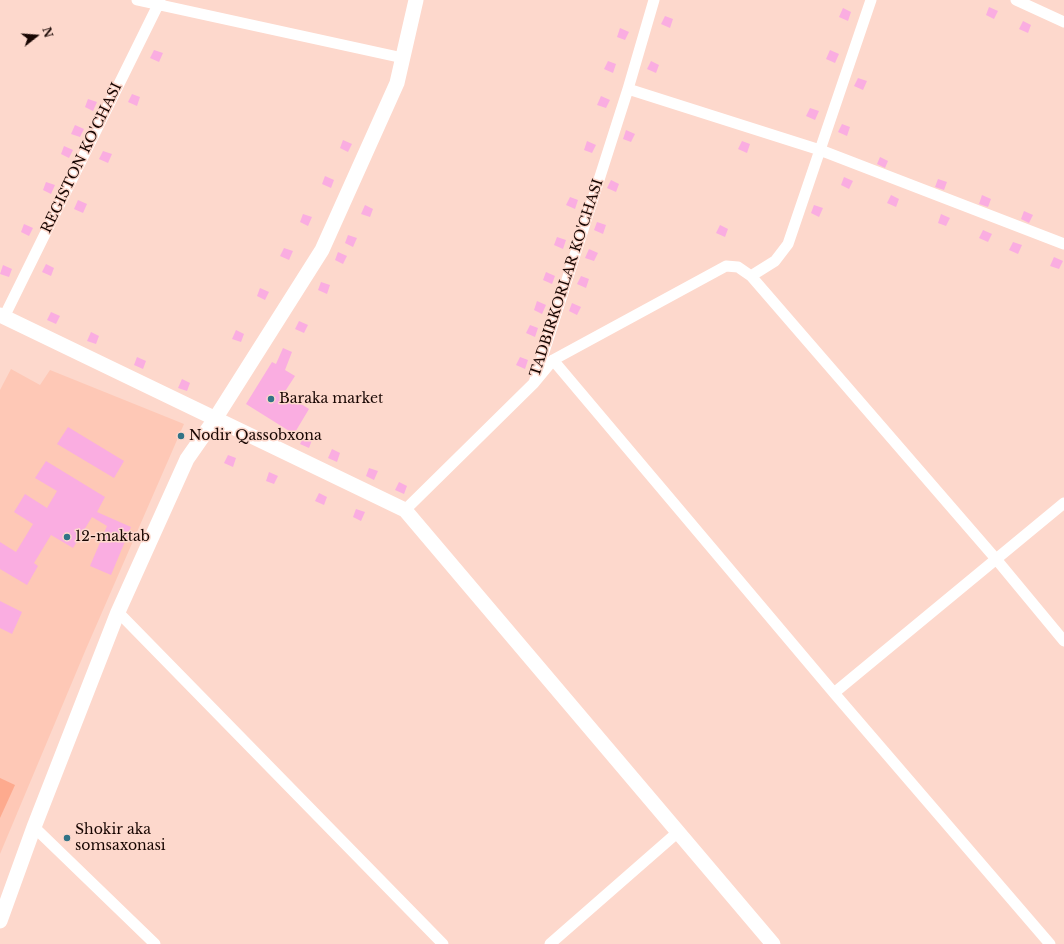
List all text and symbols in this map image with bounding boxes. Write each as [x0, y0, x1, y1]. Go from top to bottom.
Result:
north arrow [16, 16, 56, 56]
text: N [39, 25, 56, 39]
street label: REGISTON KO'CHASI [38, 80, 126, 236]
street label: TADBIRKORLAR KO'CHASI [527, 177, 607, 379]
place label: Baraka market [279, 391, 383, 407]
marker: Baraka market [266, 394, 276, 404]
place label: Nodir Qassobxona [189, 428, 322, 444]
marker: Nodir Qassobxona [176, 431, 186, 441]
place label: 12-maktab [75, 529, 150, 545]
marker: 12-maktab [62, 532, 72, 542]
place label: Shokir aka somsaxonasi [75, 822, 166, 854]
marker: Shokir aka somsaxonasi [62, 833, 72, 843]

